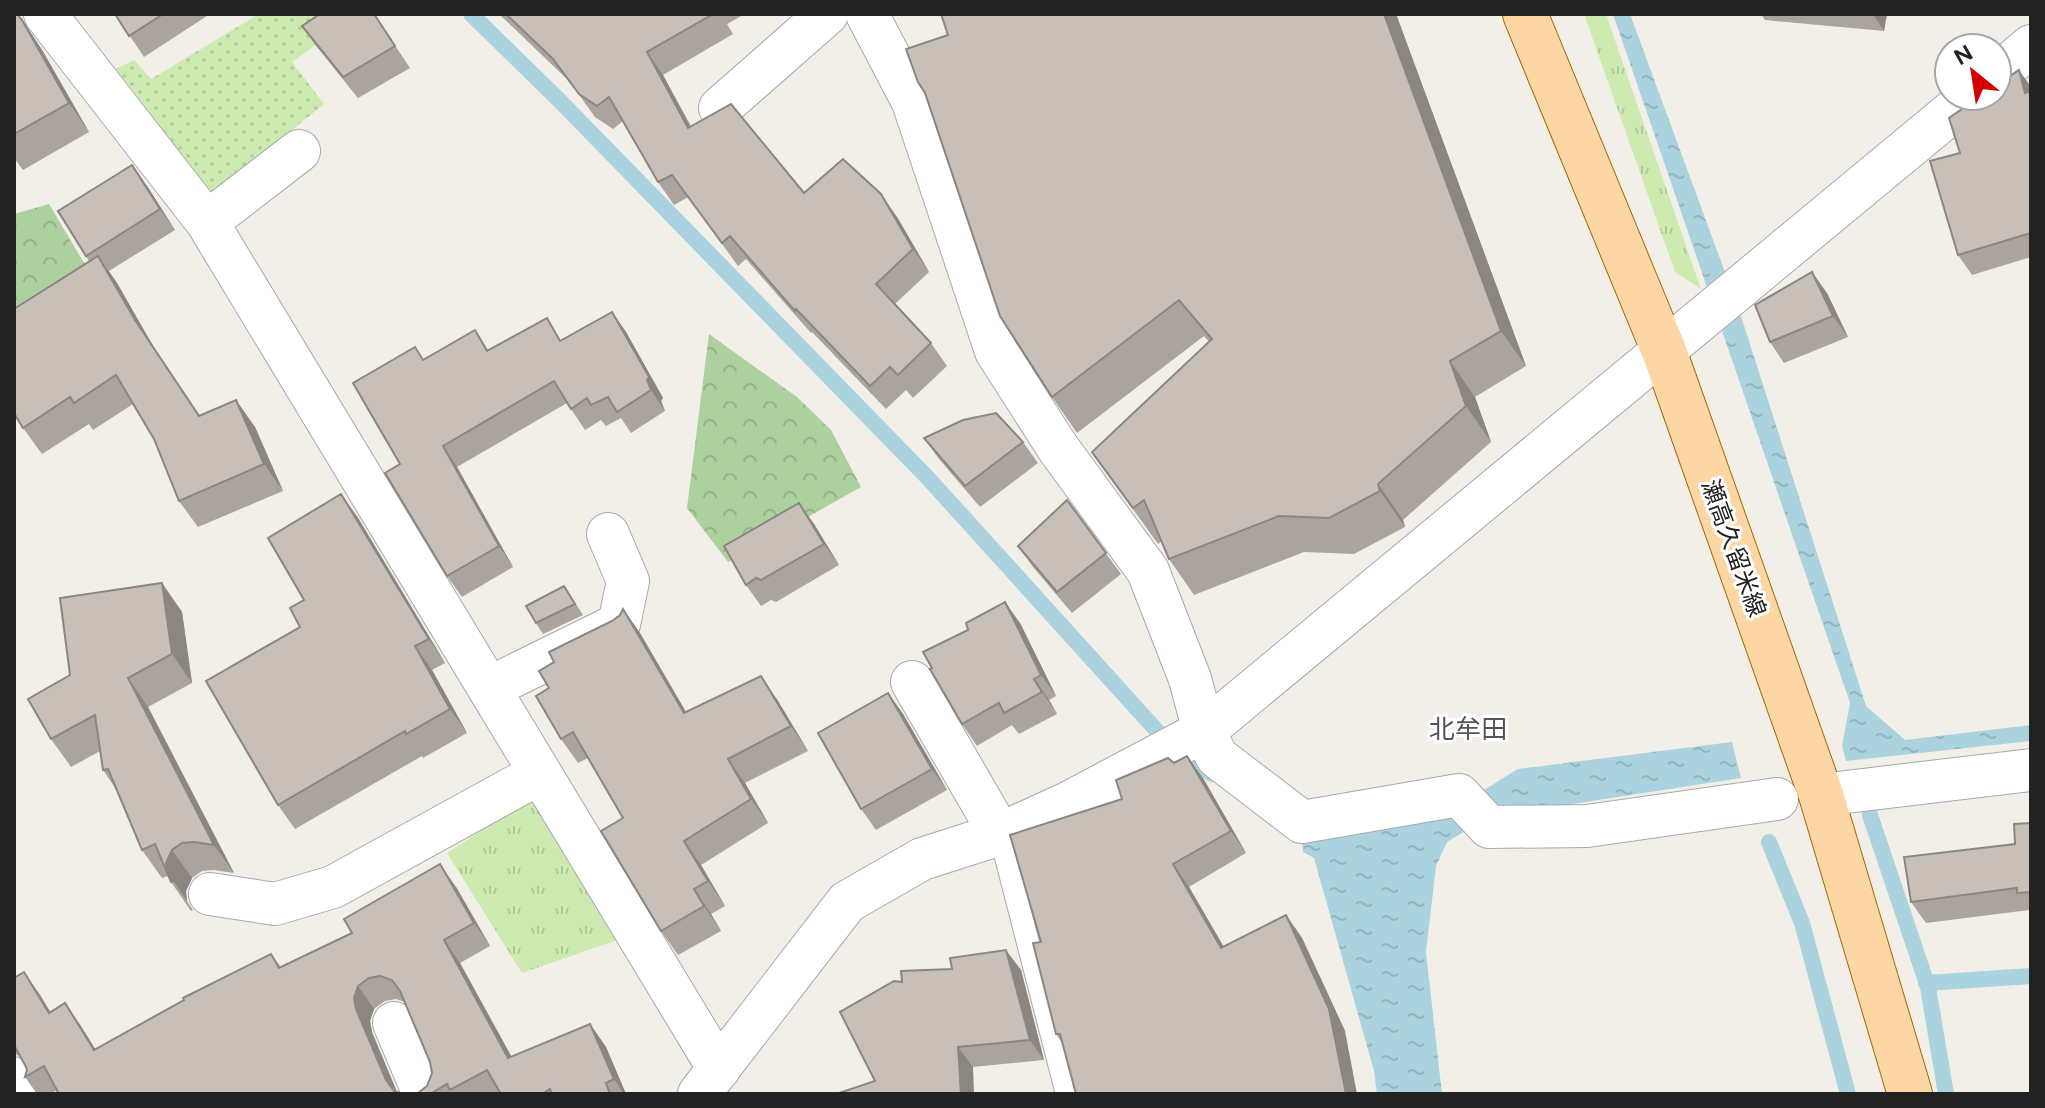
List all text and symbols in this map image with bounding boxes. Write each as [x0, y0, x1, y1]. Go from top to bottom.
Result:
north arrow [1933, 32, 2013, 112]
text: N [1949, 39, 1977, 71]
street label: 瀬高久留米線 [1696, 475, 1772, 621]
district label: 北牟田 [1429, 713, 1507, 745]

